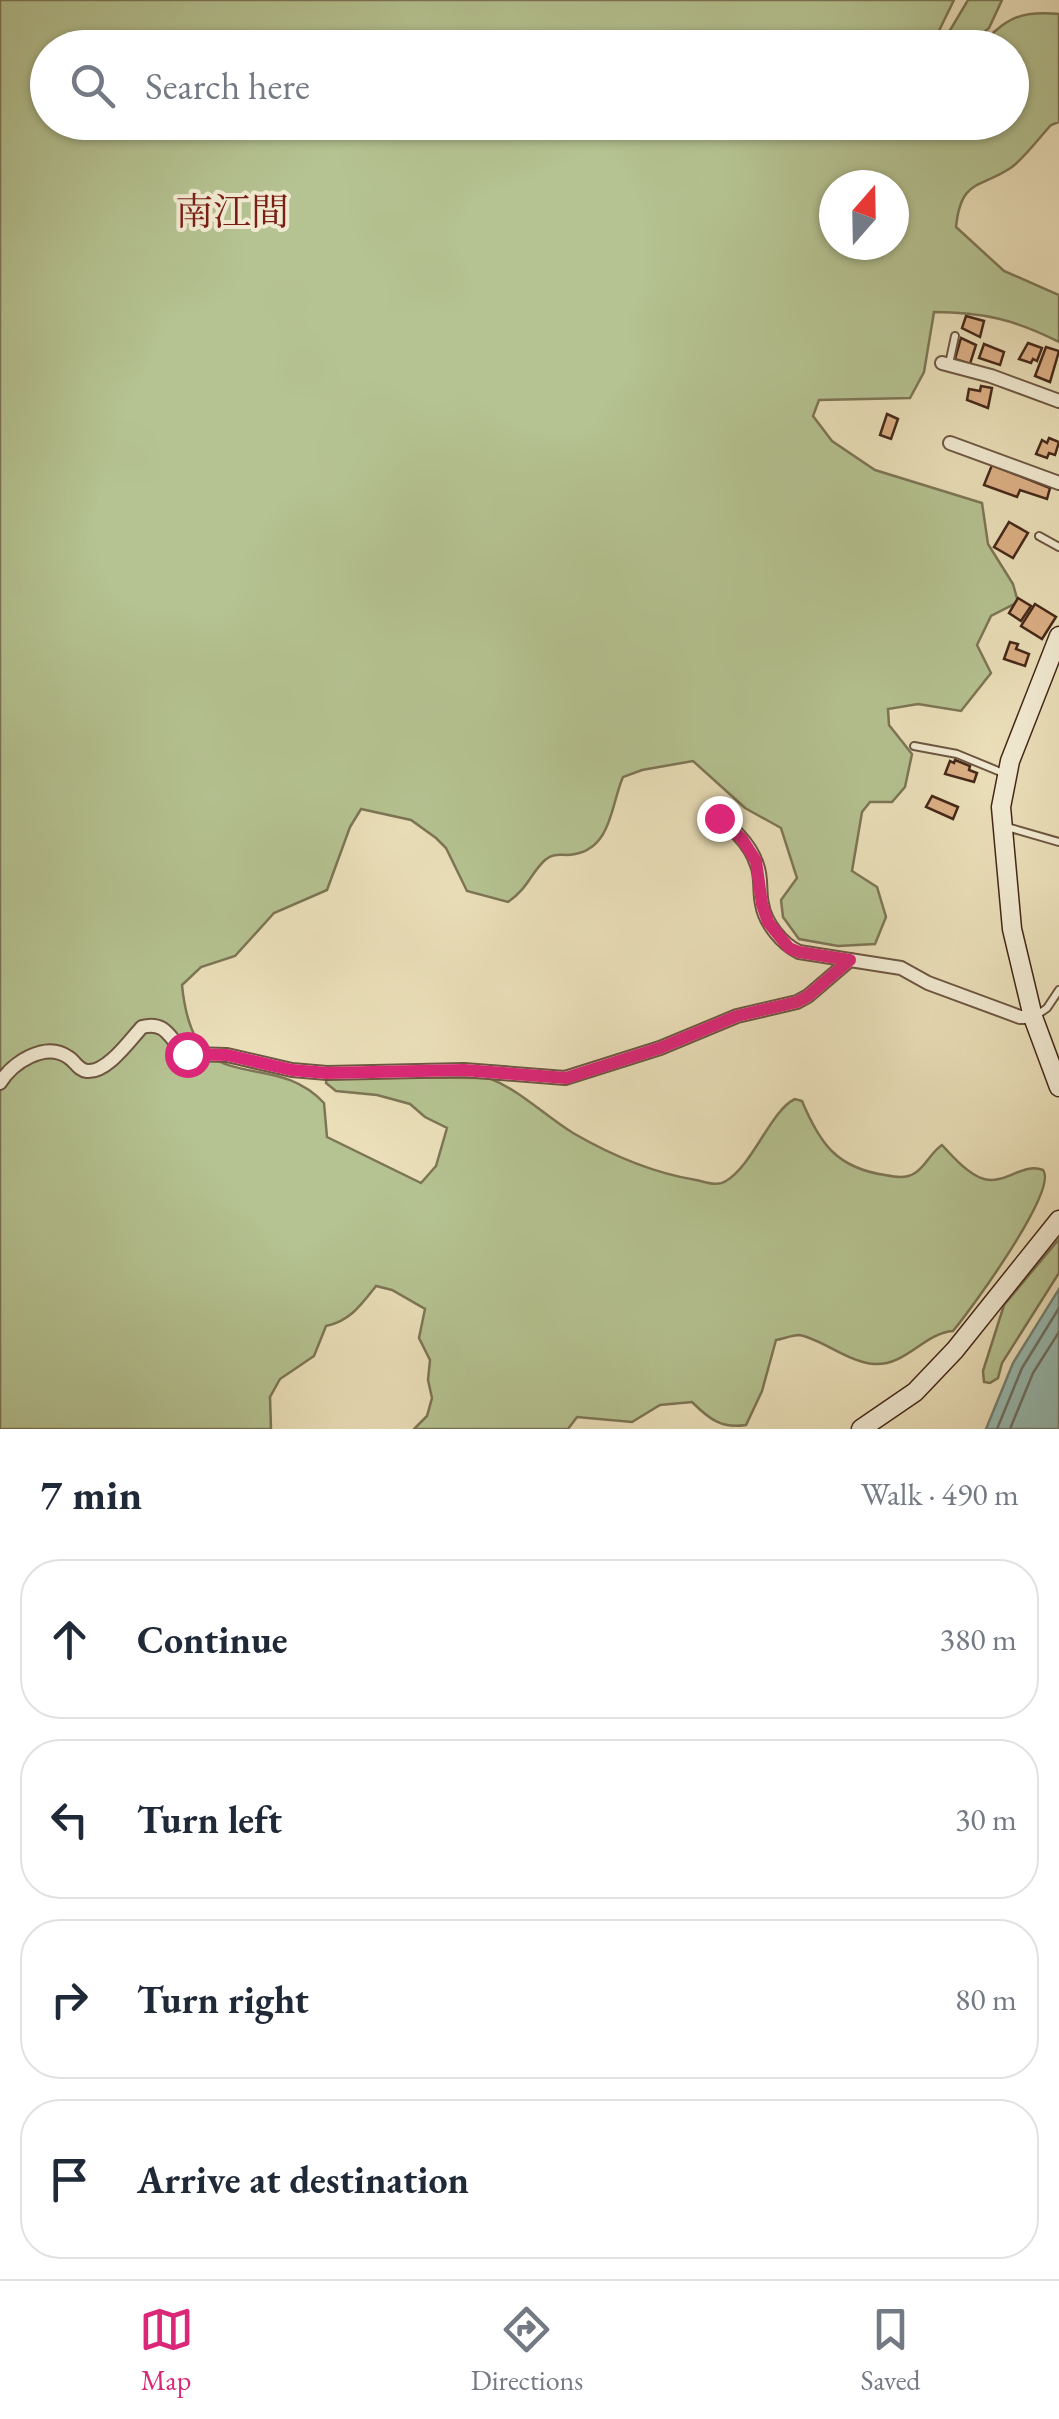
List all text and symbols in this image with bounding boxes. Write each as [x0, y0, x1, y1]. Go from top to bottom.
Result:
search box [30, 30, 1029, 140]
icon: search [65, 58, 120, 113]
text: Search here [145, 61, 310, 110]
north arrow [819, 170, 909, 260]
district label: 南江間 [175, 187, 289, 236]
route end [697, 796, 743, 842]
route start [165, 1032, 211, 1078]
text: 7 min [40, 1467, 142, 1522]
text: Walk · 490 m [861, 1473, 1019, 1515]
icon: ahead [42, 1612, 97, 1667]
text: Continue [137, 1615, 288, 1664]
text: 380 m [940, 1618, 1017, 1660]
icon: left [42, 1792, 97, 1847]
text: Turn left [137, 1795, 282, 1844]
text: 30 m [955, 1798, 1017, 1840]
icon: right [42, 1972, 97, 2027]
text: Turn right [137, 1975, 309, 2024]
text: 80 m [955, 1978, 1017, 2020]
icon: arrive [42, 2152, 97, 2207]
text: Arrive at destination [137, 2155, 469, 2204]
tab: Map [139, 2302, 194, 2398]
tab: Directions [471, 2302, 583, 2398]
tab: Saved [860, 2302, 920, 2398]

